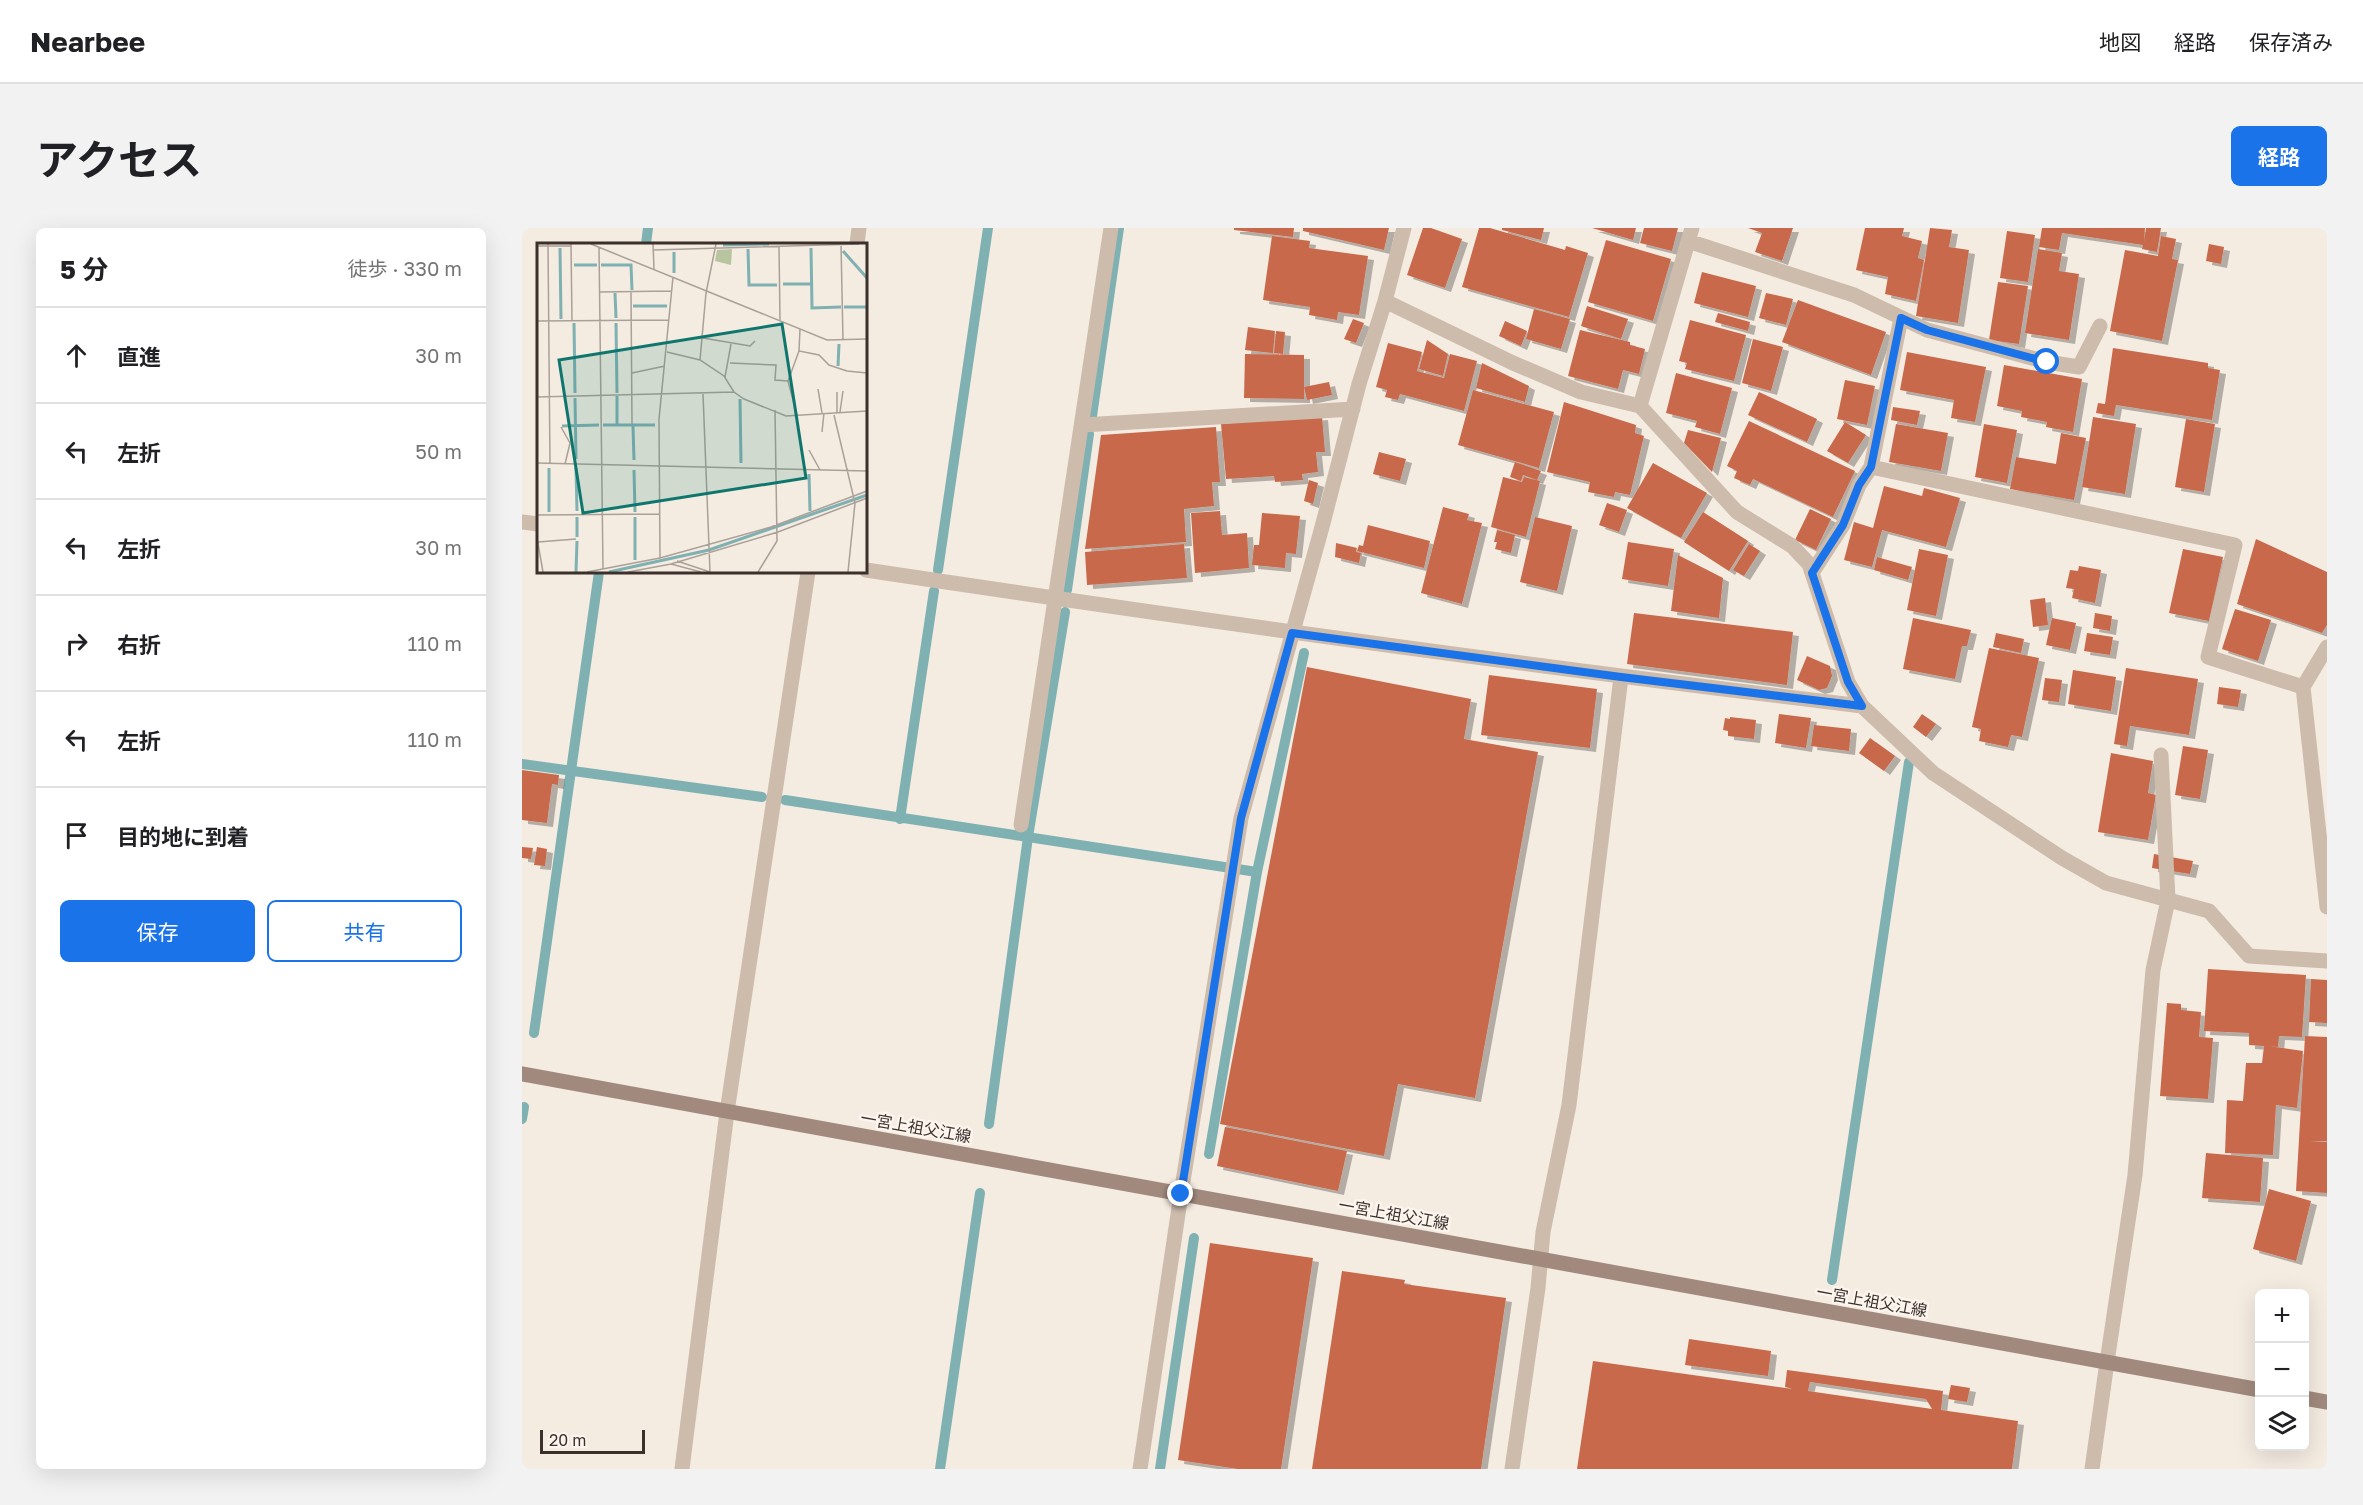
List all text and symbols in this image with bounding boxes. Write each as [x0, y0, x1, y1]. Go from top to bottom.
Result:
text: Nearbee [30, 25, 145, 58]
text: 地図 [2099, 29, 2141, 55]
text: 経路 [2174, 29, 2216, 55]
text: 保存済み [2249, 29, 2333, 55]
button: 経路 [2231, 126, 2327, 186]
text: アクセス [36, 134, 202, 184]
inset map [537, 243, 867, 573]
text: 5 分 [60, 254, 108, 285]
text: 徒歩 · 330 m [348, 256, 462, 280]
icon: ahead [60, 339, 93, 372]
text: 直進 [117, 343, 161, 370]
text: 30 m [415, 343, 462, 367]
route start [2033, 348, 2059, 374]
icon: left [60, 435, 93, 468]
text: 左折 [117, 439, 161, 466]
text: 50 m [415, 439, 462, 463]
icon: left [60, 531, 93, 564]
text: 左折 [117, 535, 161, 562]
text: 30 m [415, 535, 462, 559]
icon: right [60, 627, 93, 660]
text: 右折 [117, 631, 161, 658]
text: 110 m [408, 631, 462, 655]
icon: left [60, 723, 93, 756]
text: 左折 [117, 727, 161, 754]
text: 110 m [408, 727, 462, 751]
icon: arrive [60, 819, 93, 852]
text: 目的地に到着 [117, 823, 249, 850]
button: 保存 [60, 900, 255, 962]
button: 共有 [267, 900, 462, 962]
street label: 一宮上祖父江線 [859, 1107, 973, 1147]
route end [1167, 1180, 1193, 1206]
street label: 一宮上祖父江線 [1337, 1194, 1451, 1234]
street label: 一宮上祖父江線 [1815, 1281, 1929, 1321]
map controls [2255, 1289, 2309, 1451]
button: + [2255, 1289, 2309, 1343]
button: − [2255, 1343, 2309, 1397]
button: layers [2255, 1397, 2309, 1451]
scale bar [540, 1427, 645, 1454]
text: 20 m [549, 1430, 586, 1450]

